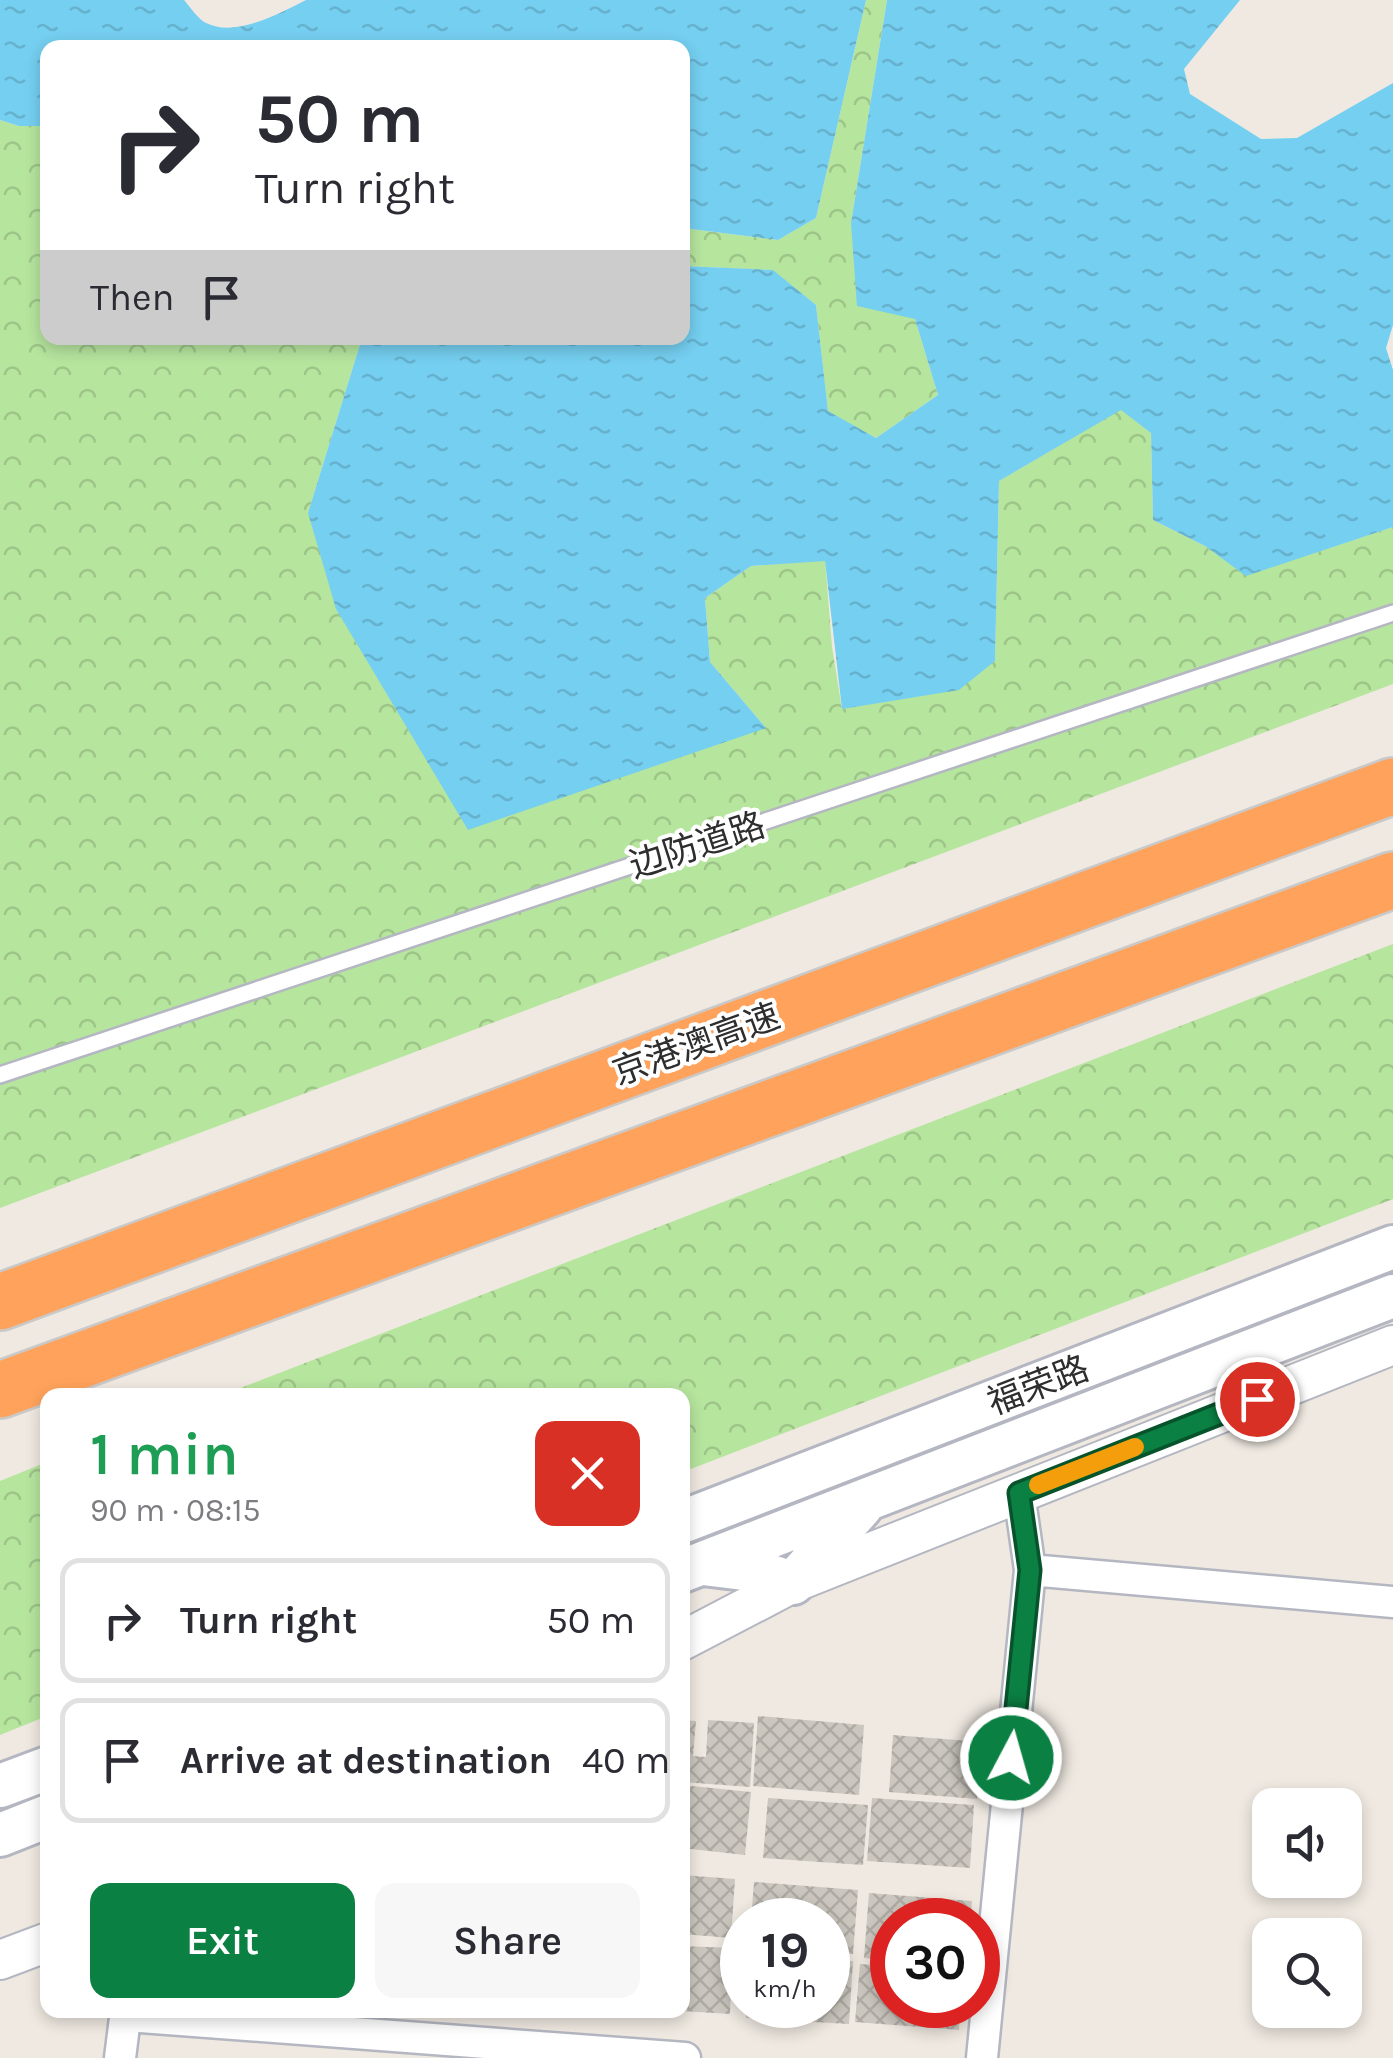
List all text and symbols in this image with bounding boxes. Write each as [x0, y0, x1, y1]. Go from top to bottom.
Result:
text: 50 m [255, 78, 424, 160]
icon: right [90, 80, 220, 210]
text: Turn right [255, 162, 455, 214]
icon: arrive [194, 270, 249, 325]
text: Then [90, 275, 174, 320]
street label: 边防道路 [624, 804, 770, 887]
street label: 京港澳高速 [607, 995, 785, 1094]
street label: 福荣路 [982, 1348, 1095, 1423]
pin [1215, 1357, 1300, 1442]
icon: arrive [1230, 1372, 1285, 1427]
text: 1 min [90, 1419, 239, 1489]
button: close [535, 1421, 640, 1526]
text: 90 m · 08:15 [90, 1492, 261, 1529]
icon: right [95, 1593, 150, 1648]
text: Turn right [180, 1598, 357, 1643]
text: 50 m [546, 1598, 635, 1643]
position arrow [959, 1706, 1063, 1810]
icon: arrive [95, 1733, 150, 1788]
text: Arrive at destination [180, 1738, 552, 1783]
text: 40 m [582, 1738, 670, 1783]
map controls [1252, 1788, 1362, 2028]
button: sound [1252, 1788, 1362, 1898]
button: Exit [90, 1883, 355, 1998]
button: Share [375, 1883, 640, 1998]
speed limit sign: 30 [870, 1898, 1000, 2028]
button: search [1252, 1918, 1362, 2028]
text: 19 [761, 1921, 809, 1980]
text: km/h [753, 1974, 817, 2003]

